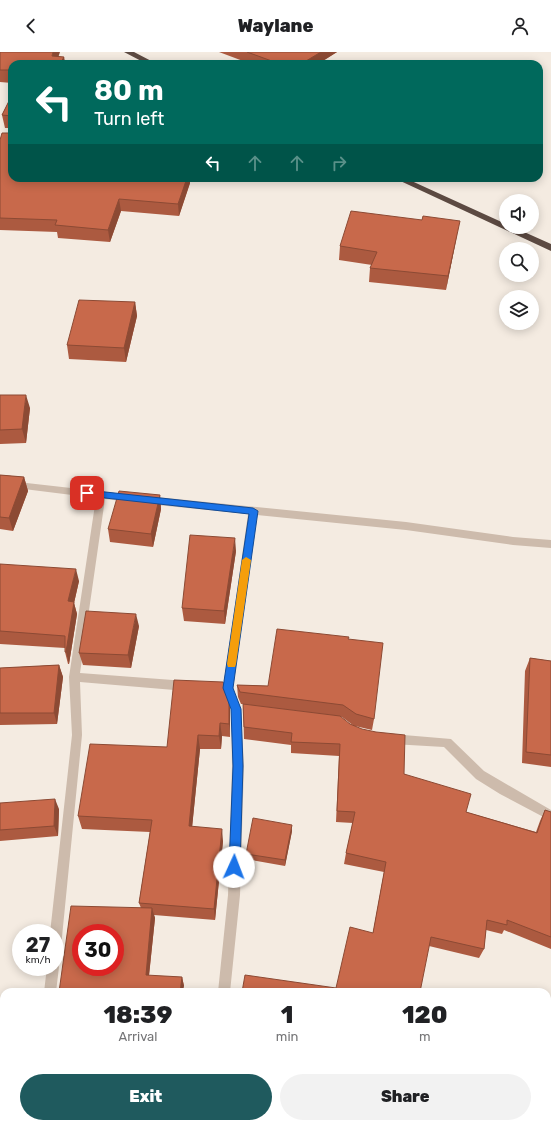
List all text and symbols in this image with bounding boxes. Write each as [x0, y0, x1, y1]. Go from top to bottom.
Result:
icon: back [20, 15, 42, 37]
text: Waylane [238, 15, 313, 37]
icon: person [509, 15, 531, 37]
text: 80 m [94, 74, 164, 107]
icon: left [28, 76, 80, 128]
text: Turn left [94, 108, 164, 130]
icon: left [202, 152, 224, 174]
icon: ahead [244, 152, 266, 174]
icon: ahead [286, 152, 308, 174]
icon: right [328, 152, 350, 174]
map controls [499, 194, 539, 330]
button: sound [499, 194, 539, 234]
button: search [499, 242, 539, 282]
button: layers [499, 290, 539, 330]
pin [70, 476, 104, 510]
icon: arrive [76, 482, 98, 504]
position arrow [213, 846, 255, 888]
speed limit sign: 30 [72, 924, 124, 976]
text: 27 [26, 933, 50, 957]
text: km/h [26, 954, 50, 966]
text: 18:39 [103, 1001, 172, 1029]
text: 1 [281, 1001, 293, 1029]
text: 120 [402, 1001, 448, 1029]
text: Arrival [118, 1029, 157, 1044]
text: min [276, 1029, 298, 1044]
text: m [419, 1029, 431, 1044]
button: Exit [20, 1074, 272, 1120]
button: Share [280, 1074, 531, 1120]

